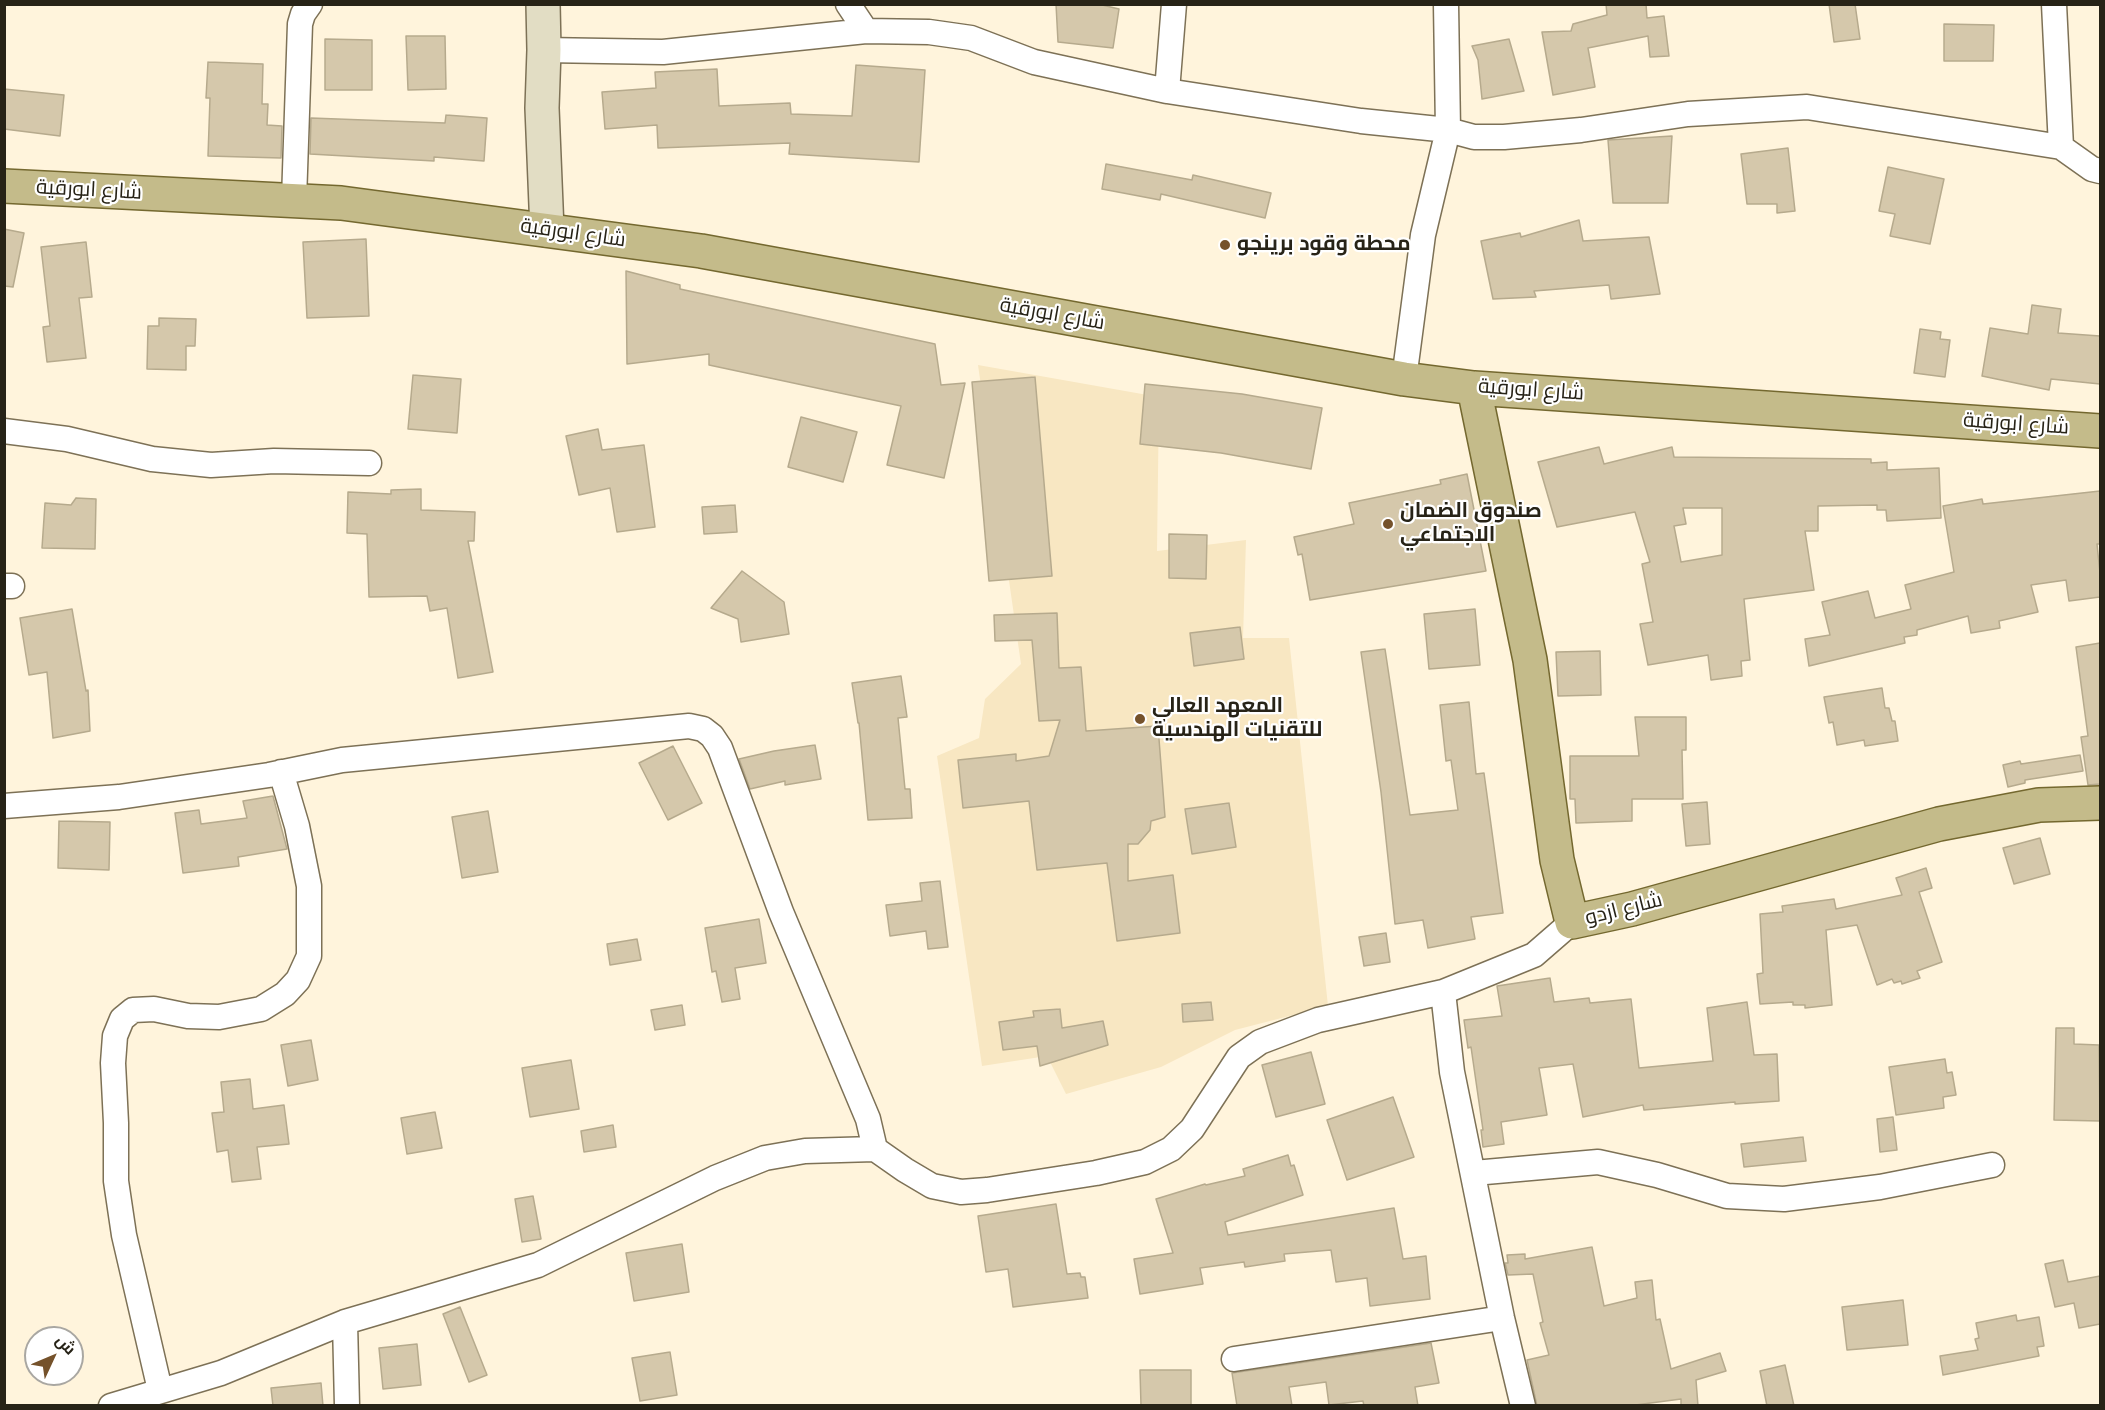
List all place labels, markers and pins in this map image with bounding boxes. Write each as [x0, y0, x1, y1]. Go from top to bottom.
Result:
place label: محطة وقود برينجو [1237, 232, 1411, 258]
marker: محطة وقود برينجو [1218, 238, 1232, 252]
place label: صندوق الضمان الاجتماعي [1400, 499, 1542, 549]
marker: صندوق الضمان الاجتماعي [1381, 517, 1395, 531]
place label: المعهد العالي للتقنيات الهندسية [1152, 694, 1322, 744]
marker: المعهد العالي للتقنيات الهندسية [1133, 712, 1147, 726]

